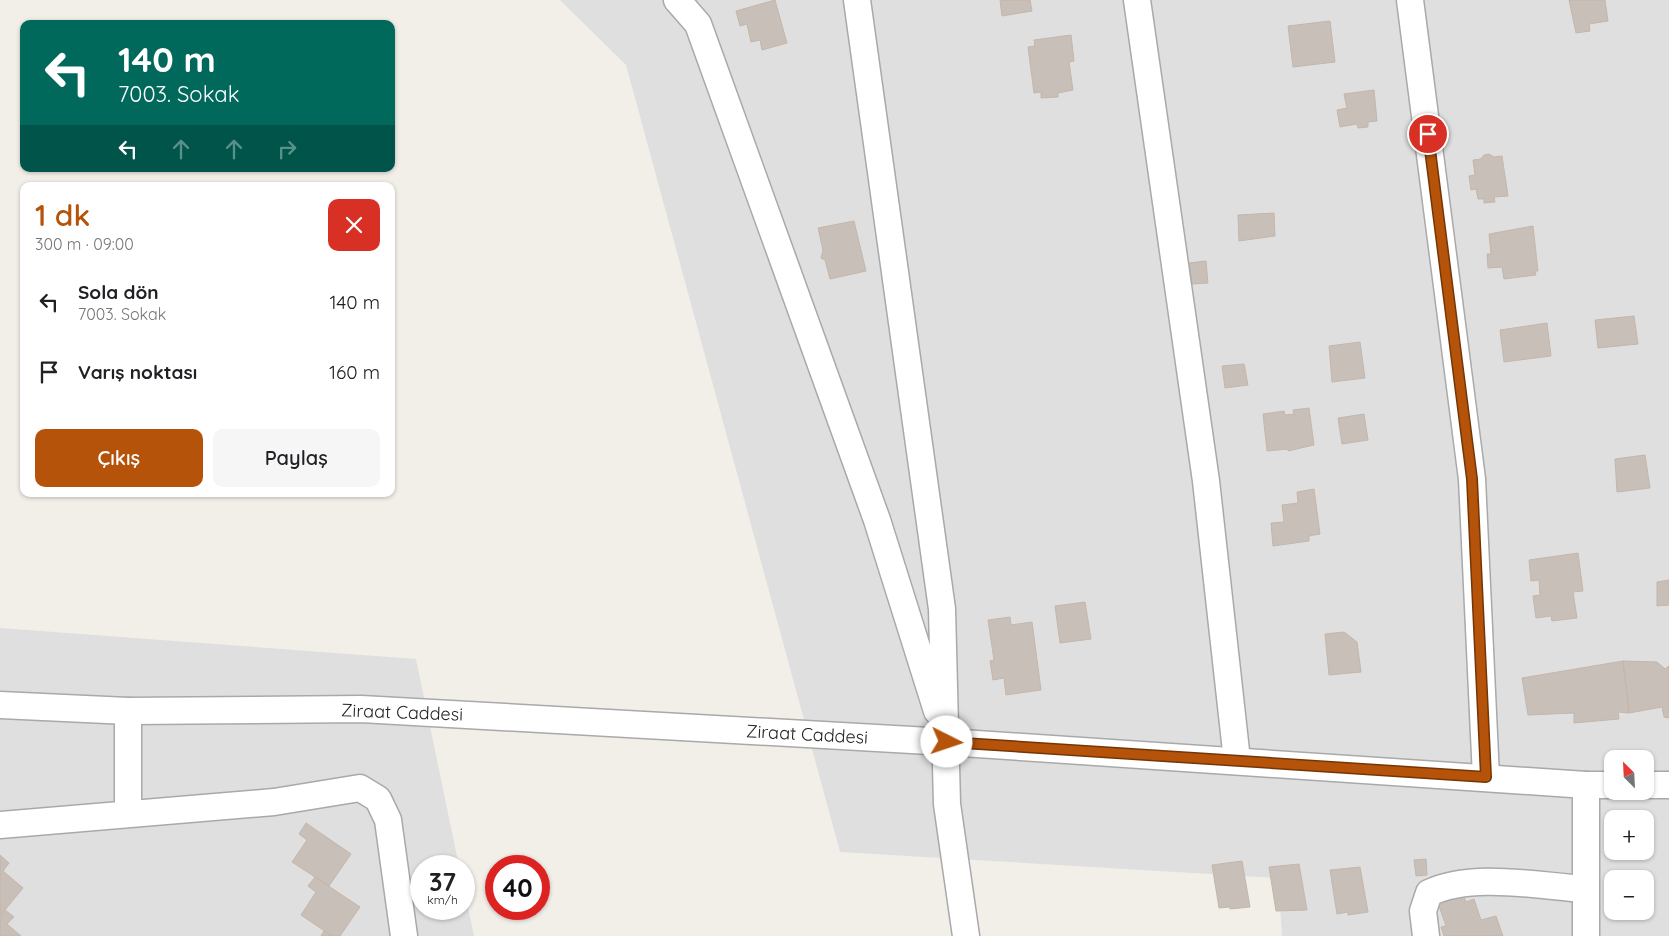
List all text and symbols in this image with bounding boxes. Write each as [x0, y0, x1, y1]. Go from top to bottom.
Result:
text: 140 m [118, 37, 216, 81]
icon: left [35, 40, 100, 105]
text: 7003. Sokak [118, 80, 239, 108]
pin [1407, 113, 1449, 155]
icon: arrive [1414, 120, 1442, 148]
icon: left [114, 135, 142, 163]
icon: ahead [167, 135, 195, 163]
icon: ahead [220, 135, 248, 163]
icon: right [273, 135, 301, 163]
text: 1 dk [35, 196, 90, 234]
button: close [328, 199, 380, 251]
text: 300 m · 09:00 [35, 234, 134, 254]
text: Sola dön [78, 280, 159, 304]
icon: left [35, 288, 63, 316]
text: 140 m [329, 290, 380, 314]
text: 7003. Sokak [78, 304, 166, 324]
icon: arrive [35, 358, 63, 386]
text: Varış noktası [78, 360, 197, 384]
text: 160 m [329, 360, 380, 384]
button: Çıkış [35, 429, 203, 487]
button: Paylaş [213, 429, 380, 487]
street label: Ziraat Caddesi [341, 698, 463, 726]
position arrow [920, 715, 972, 767]
street label: Ziraat Caddesi [745, 719, 869, 749]
north arrow [1604, 750, 1654, 800]
map controls [1604, 750, 1654, 920]
button: + [1604, 810, 1654, 860]
speed limit sign: 40 [485, 855, 550, 920]
text: 37 [429, 866, 456, 897]
button: − [1604, 870, 1654, 920]
text: km/h [427, 892, 458, 907]

